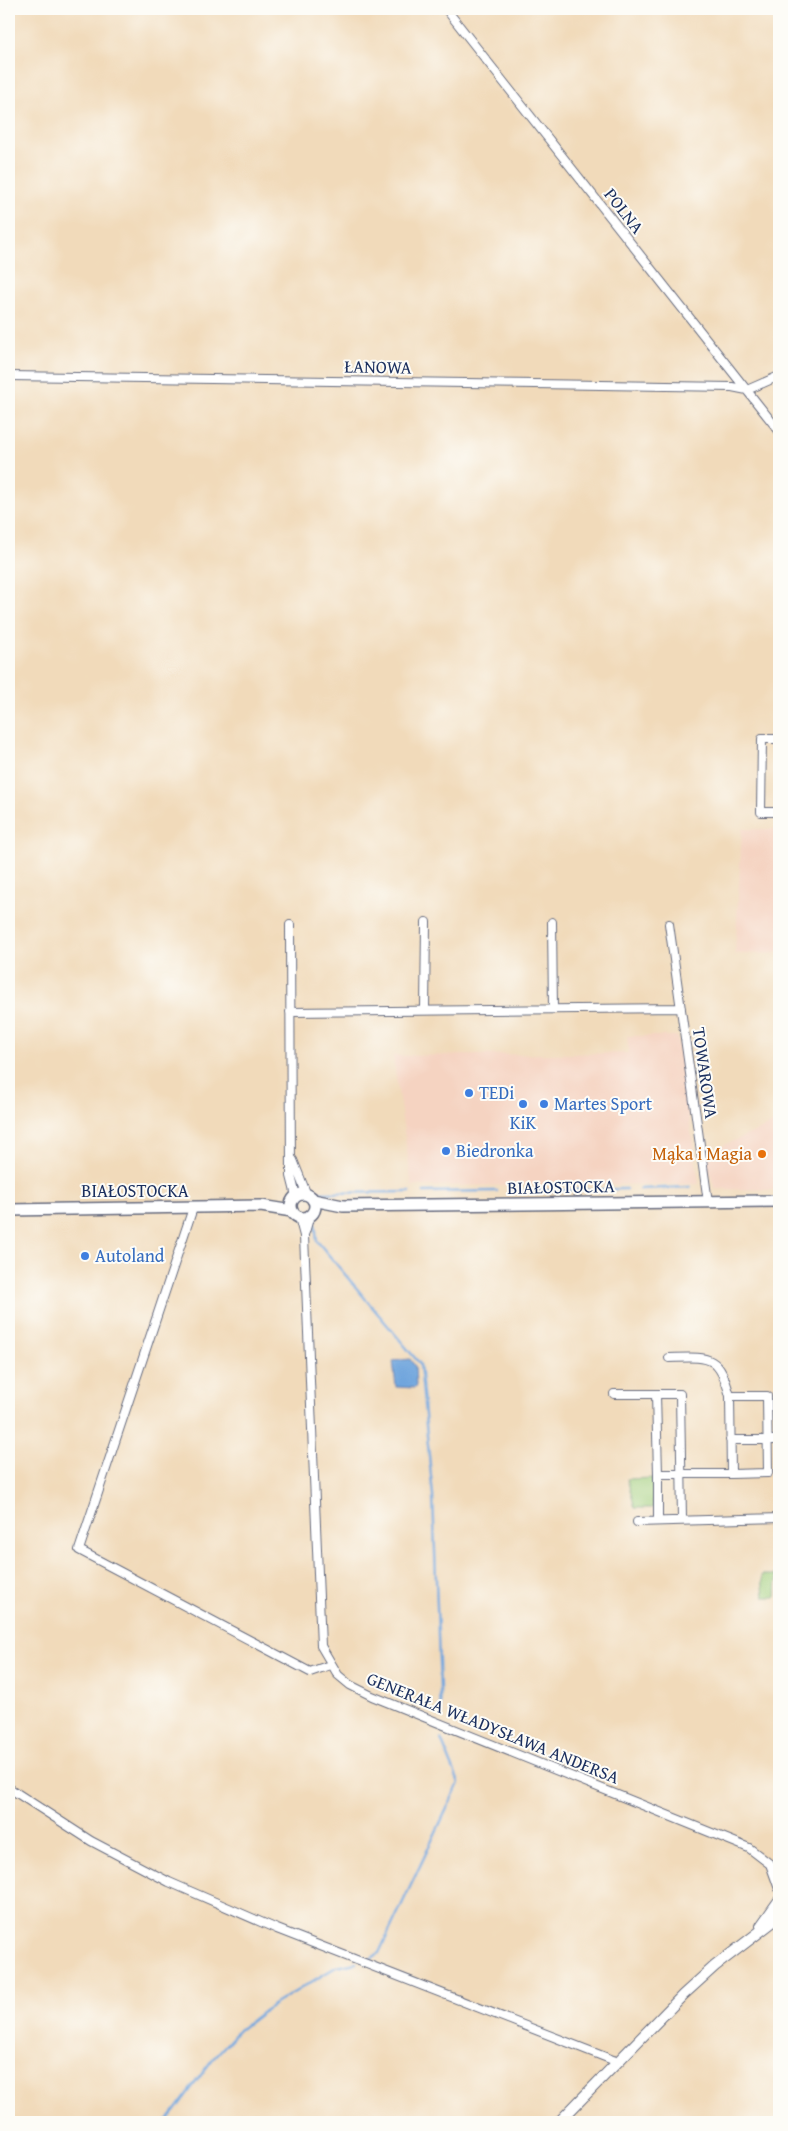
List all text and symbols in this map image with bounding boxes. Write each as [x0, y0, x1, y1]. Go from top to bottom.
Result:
street label: POLNA [598, 182, 651, 240]
street label: ŁANOWA [344, 352, 412, 381]
street label: TOWAROWA [686, 1026, 725, 1120]
place label: TEDi [479, 1079, 514, 1106]
marker: TEDi [463, 1087, 475, 1099]
place label: Martes Sport [554, 1090, 653, 1117]
marker: KiK [517, 1098, 529, 1110]
marker: Martes Sport [538, 1098, 550, 1110]
place label: KiK [510, 1109, 537, 1136]
place label: Biedronka [456, 1137, 534, 1164]
place label: Mąka i Magia [652, 1140, 752, 1167]
marker: Biedronka [440, 1145, 452, 1157]
marker: Mąka i Magia [756, 1148, 768, 1160]
street label: BIAŁOSTOCKA [507, 1172, 615, 1201]
street label: BIAŁOSTOCKA [81, 1177, 189, 1204]
place label: Autoland [95, 1242, 165, 1269]
marker: Autoland [79, 1250, 91, 1262]
street label: GENERAŁA WŁADYSŁAWA ANDERSA [363, 1664, 624, 1791]

